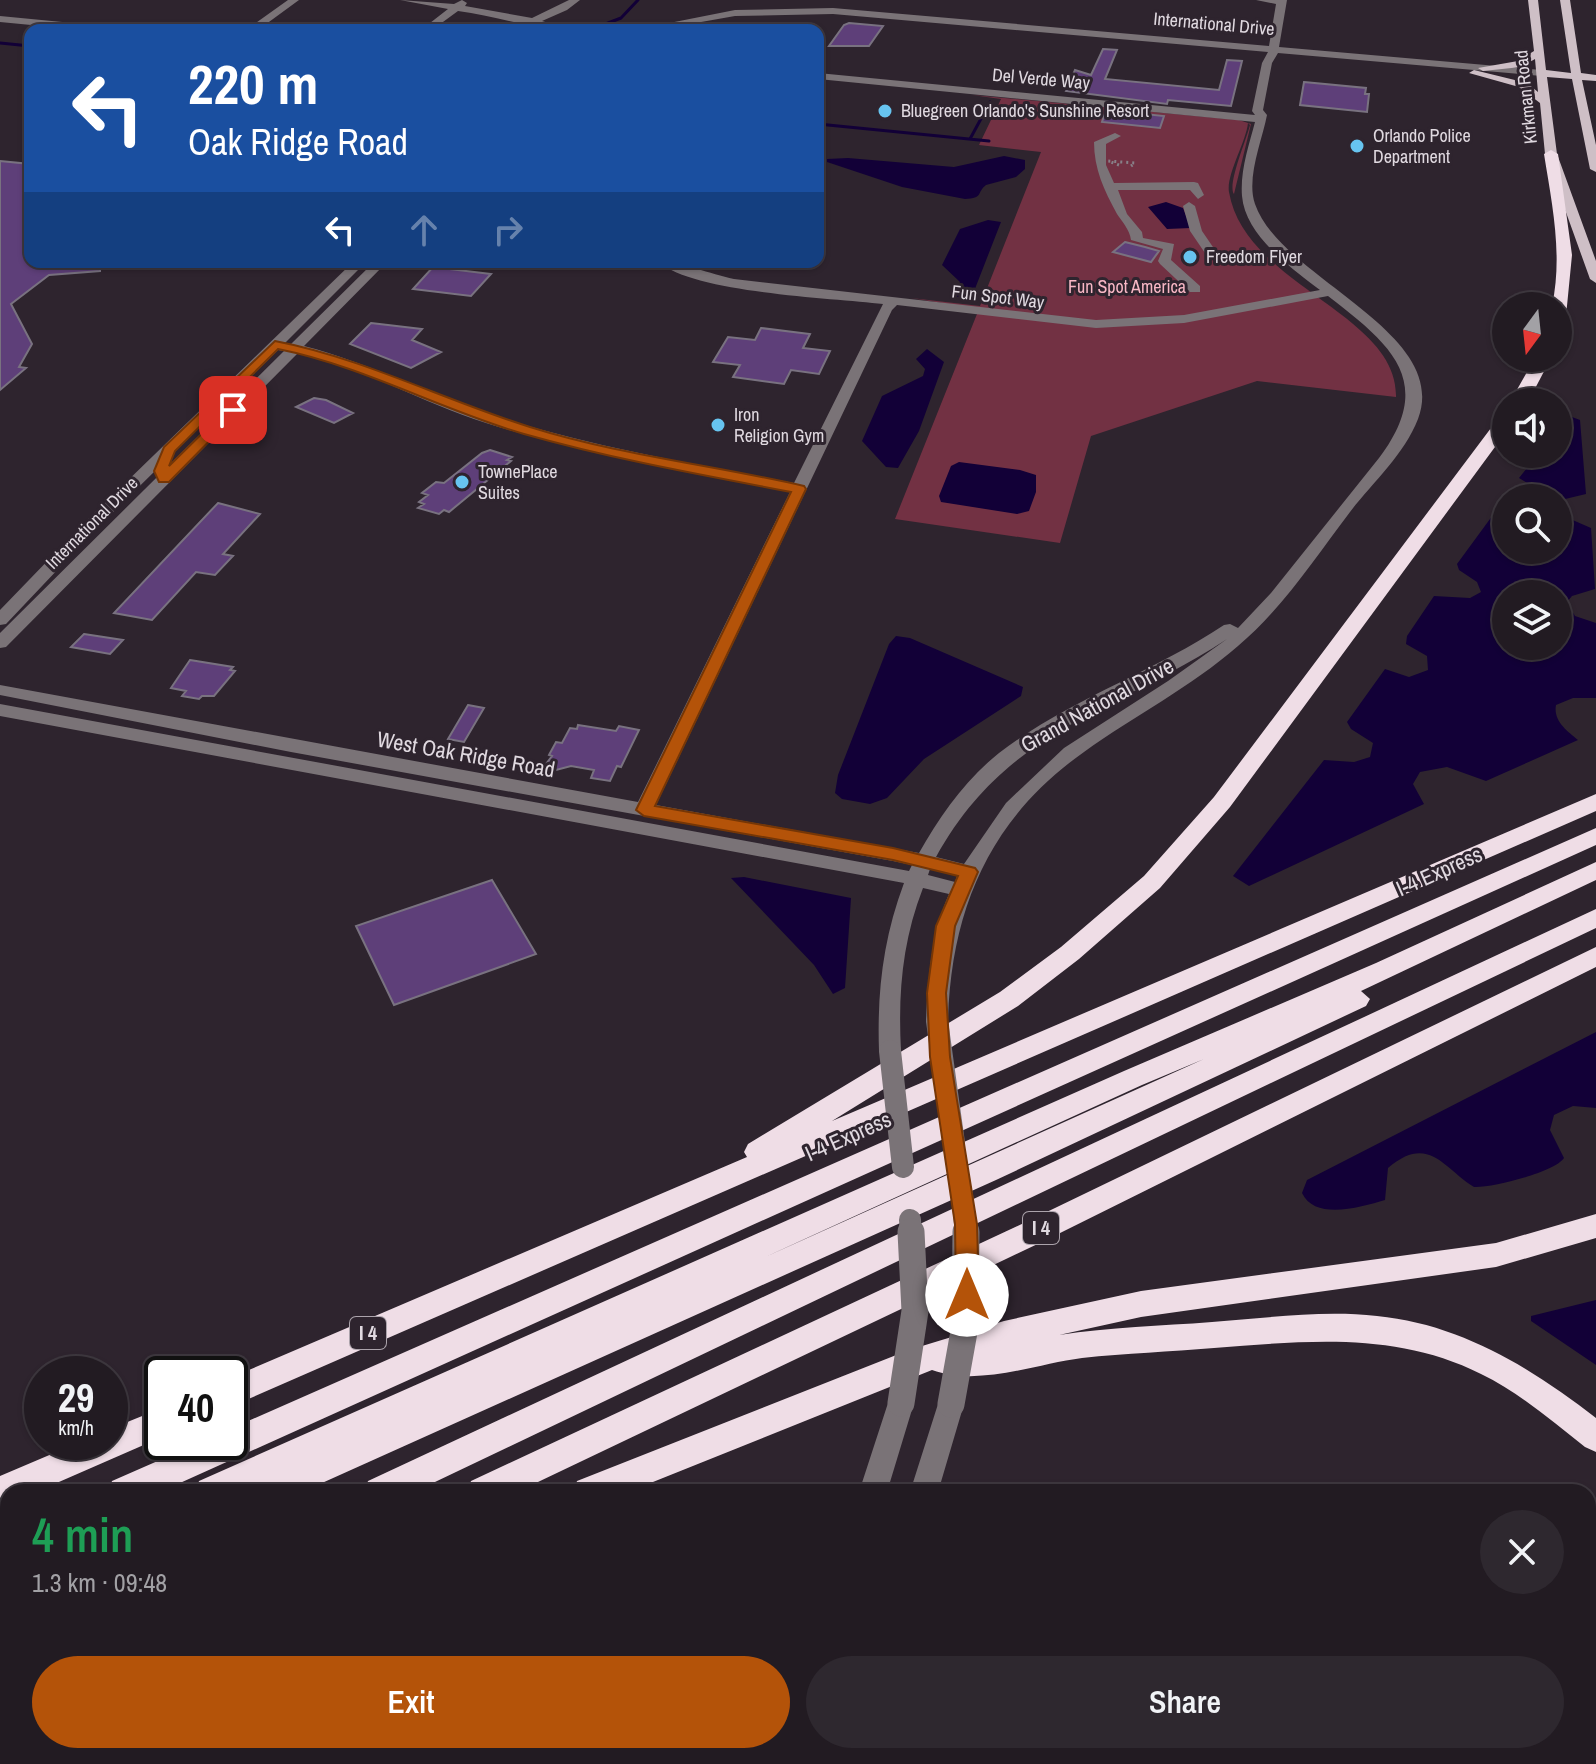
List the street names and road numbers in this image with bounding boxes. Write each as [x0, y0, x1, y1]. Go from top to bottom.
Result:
street label: International Drive [1152, 6, 1276, 41]
street label: Kirkman Road [1508, 49, 1543, 145]
street label: Del Verde Way [991, 62, 1092, 95]
street label: Fun Spot Way [950, 278, 1046, 315]
street label: International Drive [40, 471, 143, 574]
street label: Grand National Drive [1015, 651, 1179, 759]
street label: West Oak Ridge Road [375, 724, 557, 784]
street label: I-4 Express [1391, 839, 1487, 903]
street label: I-4 Express [800, 1104, 896, 1168]
road number: I 4 [1023, 1212, 1059, 1244]
road number: I 4 [350, 1317, 386, 1349]

